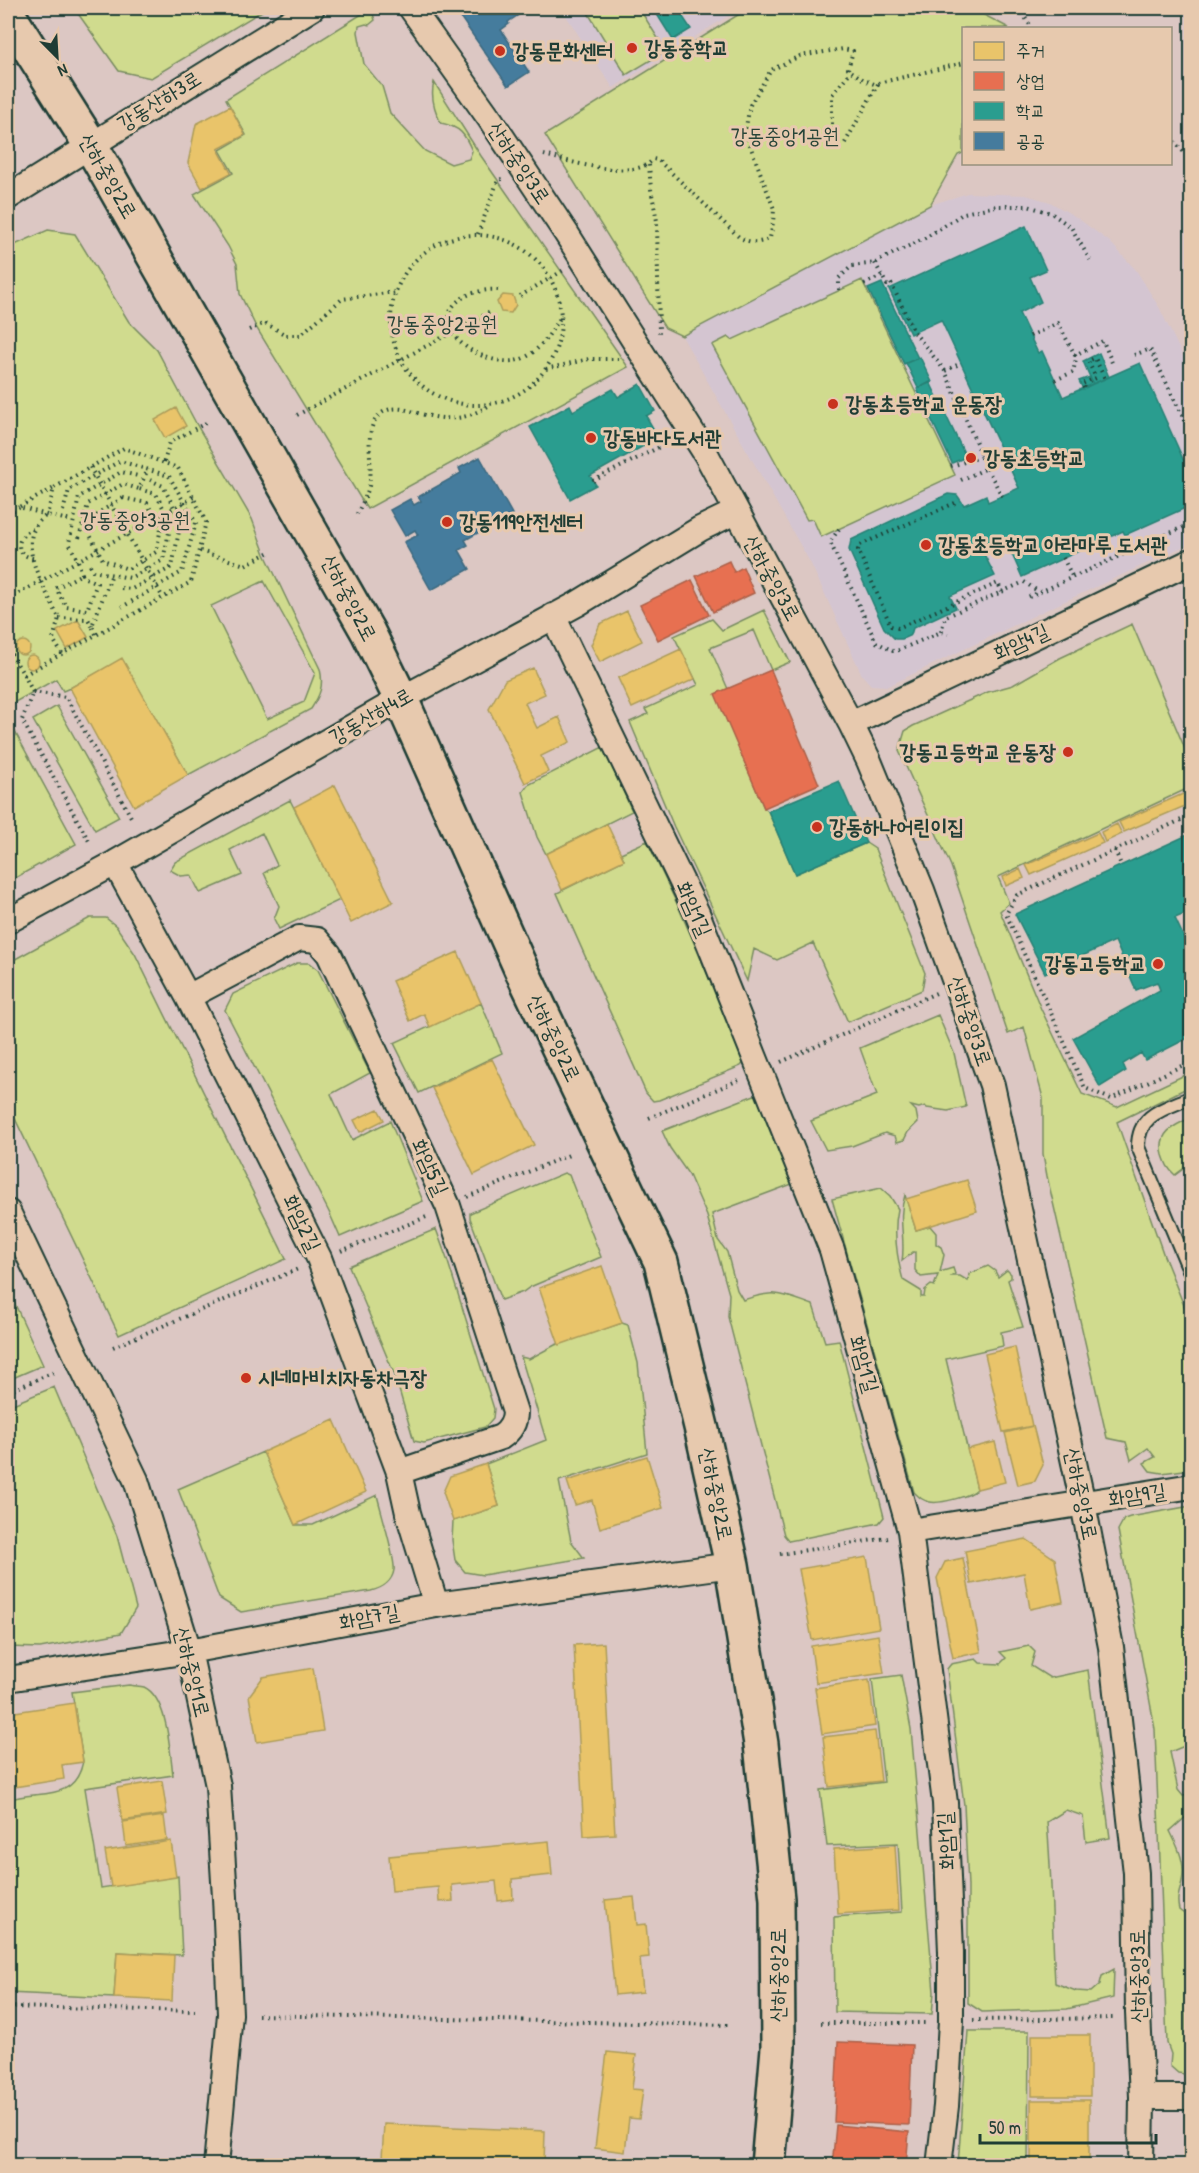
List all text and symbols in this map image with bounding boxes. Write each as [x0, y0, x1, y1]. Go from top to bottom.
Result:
north arrow [27, 27, 87, 87]
legend [962, 27, 1172, 165]
place label: 강동중학교 [644, 33, 729, 62]
place label: 강동문화센터 [512, 36, 613, 65]
text: 주거 [1016, 38, 1045, 63]
marker: 강동중학교 [625, 41, 639, 55]
marker: 강동문화센터 [493, 44, 507, 58]
text: N [54, 59, 71, 83]
street label: 강동산하3로 [111, 63, 206, 138]
text: 상업 [1016, 68, 1045, 93]
text: 학교 [1016, 98, 1045, 123]
street label: 산하중앙3로 [481, 116, 558, 210]
park label: 강동중앙1공원 [730, 121, 840, 150]
street label: 산하중앙2로 [72, 128, 145, 224]
text: 공공 [1016, 128, 1045, 153]
park label: 강동중앙2공원 [386, 309, 498, 338]
place label: 강동초등학교 운동장 [845, 389, 1002, 418]
marker: 강동초등학교 운동장 [826, 397, 840, 411]
place label: 강동바다도서관 [603, 423, 721, 452]
marker: 강동바다도서관 [584, 431, 598, 445]
place label: 강동초등학교 [983, 443, 1084, 472]
marker: 강동초등학교 [964, 451, 978, 465]
park label: 강동중앙3공원 [80, 505, 190, 534]
place label: 강동119안전센터 [459, 507, 583, 536]
marker: 강동119안전센터 [440, 515, 454, 529]
street label: 산하중앙3로 [737, 530, 808, 626]
place label: 강동초등학교 아라마루 도서관 [938, 530, 1167, 559]
marker: 강동초등학교 아라마루 도서관 [919, 538, 933, 552]
street label: 산하중앙2로 [314, 549, 384, 646]
street label: 화암4길 [988, 616, 1054, 667]
street label: 강동산하4로 [324, 680, 418, 751]
place label: 강동고등학교 운동장 [899, 737, 1056, 766]
marker: 강동고등학교 운동장 [1061, 745, 1075, 759]
place label: 강동하나어린이집 [829, 812, 964, 841]
marker: 강동하나어린이집 [810, 820, 824, 834]
street label: 화암1길 [669, 876, 720, 941]
place label: 강동고등학교 [1045, 949, 1146, 978]
marker: 강동고등학교 [1151, 957, 1165, 971]
street label: 산하중앙3로 [941, 972, 999, 1070]
street label: 산하중앙2로 [521, 989, 588, 1087]
street label: 화암5길 [405, 1134, 456, 1200]
street label: 화암2길 [276, 1189, 329, 1256]
street label: 화암1길 [843, 1332, 886, 1396]
place label: 시네마비치자동차극장 [258, 1363, 427, 1392]
marker: 시네마비치자동차극장 [239, 1371, 253, 1385]
street label: 산하중앙2로 [692, 1445, 740, 1543]
street label: 산하중앙3로 [1058, 1445, 1105, 1543]
street label: 화암9길 [1106, 1476, 1168, 1513]
street label: 화암7길 [336, 1596, 402, 1637]
street label: 산하중앙1로 [167, 1624, 218, 1720]
street label: 화암1길 [929, 1811, 962, 1871]
street label: 산하중앙2로 [763, 1928, 792, 2022]
street label: 산하중앙3로 [1122, 1929, 1153, 2023]
scale bar [980, 2107, 1156, 2145]
text: 50 m [989, 2115, 1021, 2140]

